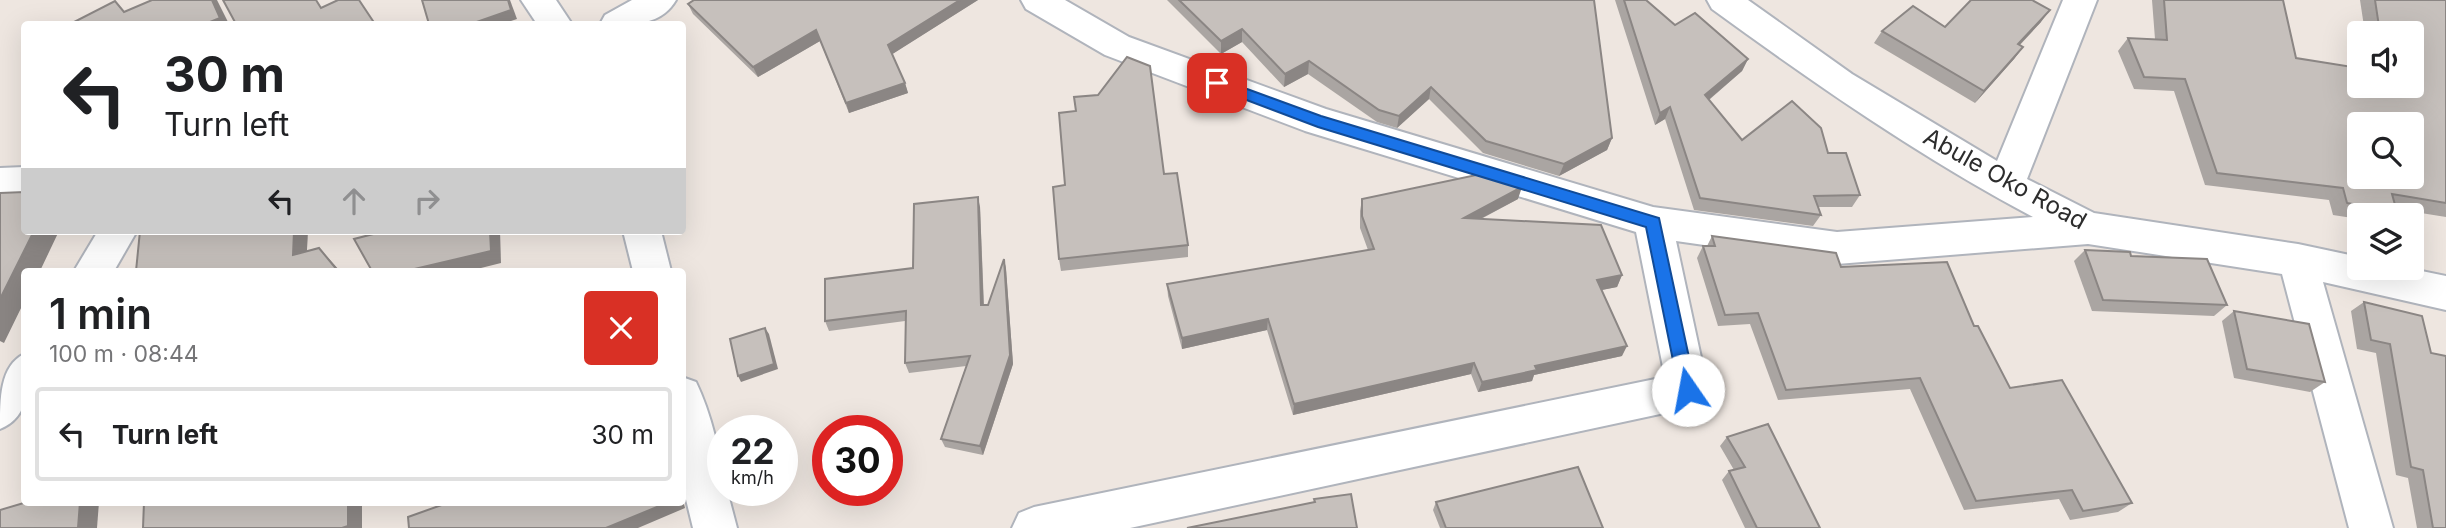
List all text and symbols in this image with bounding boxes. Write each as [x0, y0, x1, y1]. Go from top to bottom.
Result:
map controls [2347, 21, 2424, 280]
button: sound [2347, 21, 2424, 98]
text: 30 m [164, 45, 285, 104]
icon: left [49, 49, 140, 140]
pin [1187, 53, 1247, 113]
icon: arrive [1198, 64, 1236, 102]
text: Turn left [164, 105, 289, 144]
button: search [2347, 112, 2424, 189]
street label: Abule Oko Road [1919, 122, 2092, 235]
icon: left [262, 182, 300, 220]
icon: ahead [335, 182, 373, 220]
icon: right [408, 182, 446, 220]
button: layers [2347, 203, 2424, 280]
text: 1 min [49, 288, 152, 339]
button: close [584, 291, 658, 365]
text: 100 m · 08:44 [49, 340, 199, 368]
position arrow [1651, 353, 1725, 427]
icon: left [53, 415, 91, 453]
speed limit sign: 30 [812, 415, 903, 506]
text: Turn left [112, 419, 218, 450]
text: 30 m [591, 419, 654, 450]
text: 22 [730, 430, 775, 472]
text: km/h [731, 467, 774, 488]

